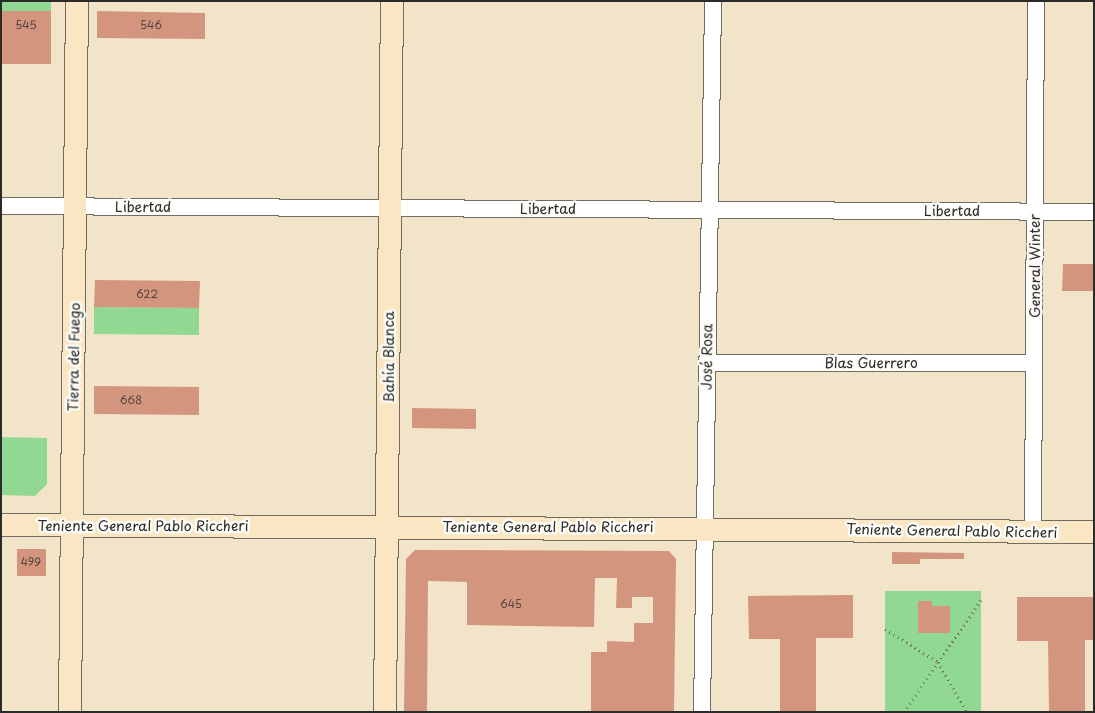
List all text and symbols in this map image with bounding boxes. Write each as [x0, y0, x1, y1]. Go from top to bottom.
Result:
house number: 545 [15, 18, 37, 32]
house number: 546 [140, 18, 162, 32]
street label: Libertad [115, 199, 171, 215]
street label: Libertad [520, 201, 576, 217]
street label: Libertad [924, 203, 980, 219]
street label: General Winter [1027, 214, 1043, 318]
house number: 622 [136, 287, 158, 301]
street label: Tierra del Fuego [65, 302, 83, 412]
street label: Bahía Blanca [381, 311, 397, 403]
street label: José Rosa [698, 324, 716, 390]
street label: Blas Guerrero [824, 355, 918, 371]
house number: 668 [120, 393, 142, 407]
street label: Teniente General Pablo Riccheri [37, 518, 249, 534]
street label: Teniente General Pablo Riccheri [442, 519, 654, 535]
street label: Teniente General Pablo Riccheri [846, 521, 1058, 541]
house number: 499 [21, 555, 41, 569]
house number: 645 [500, 597, 522, 611]

